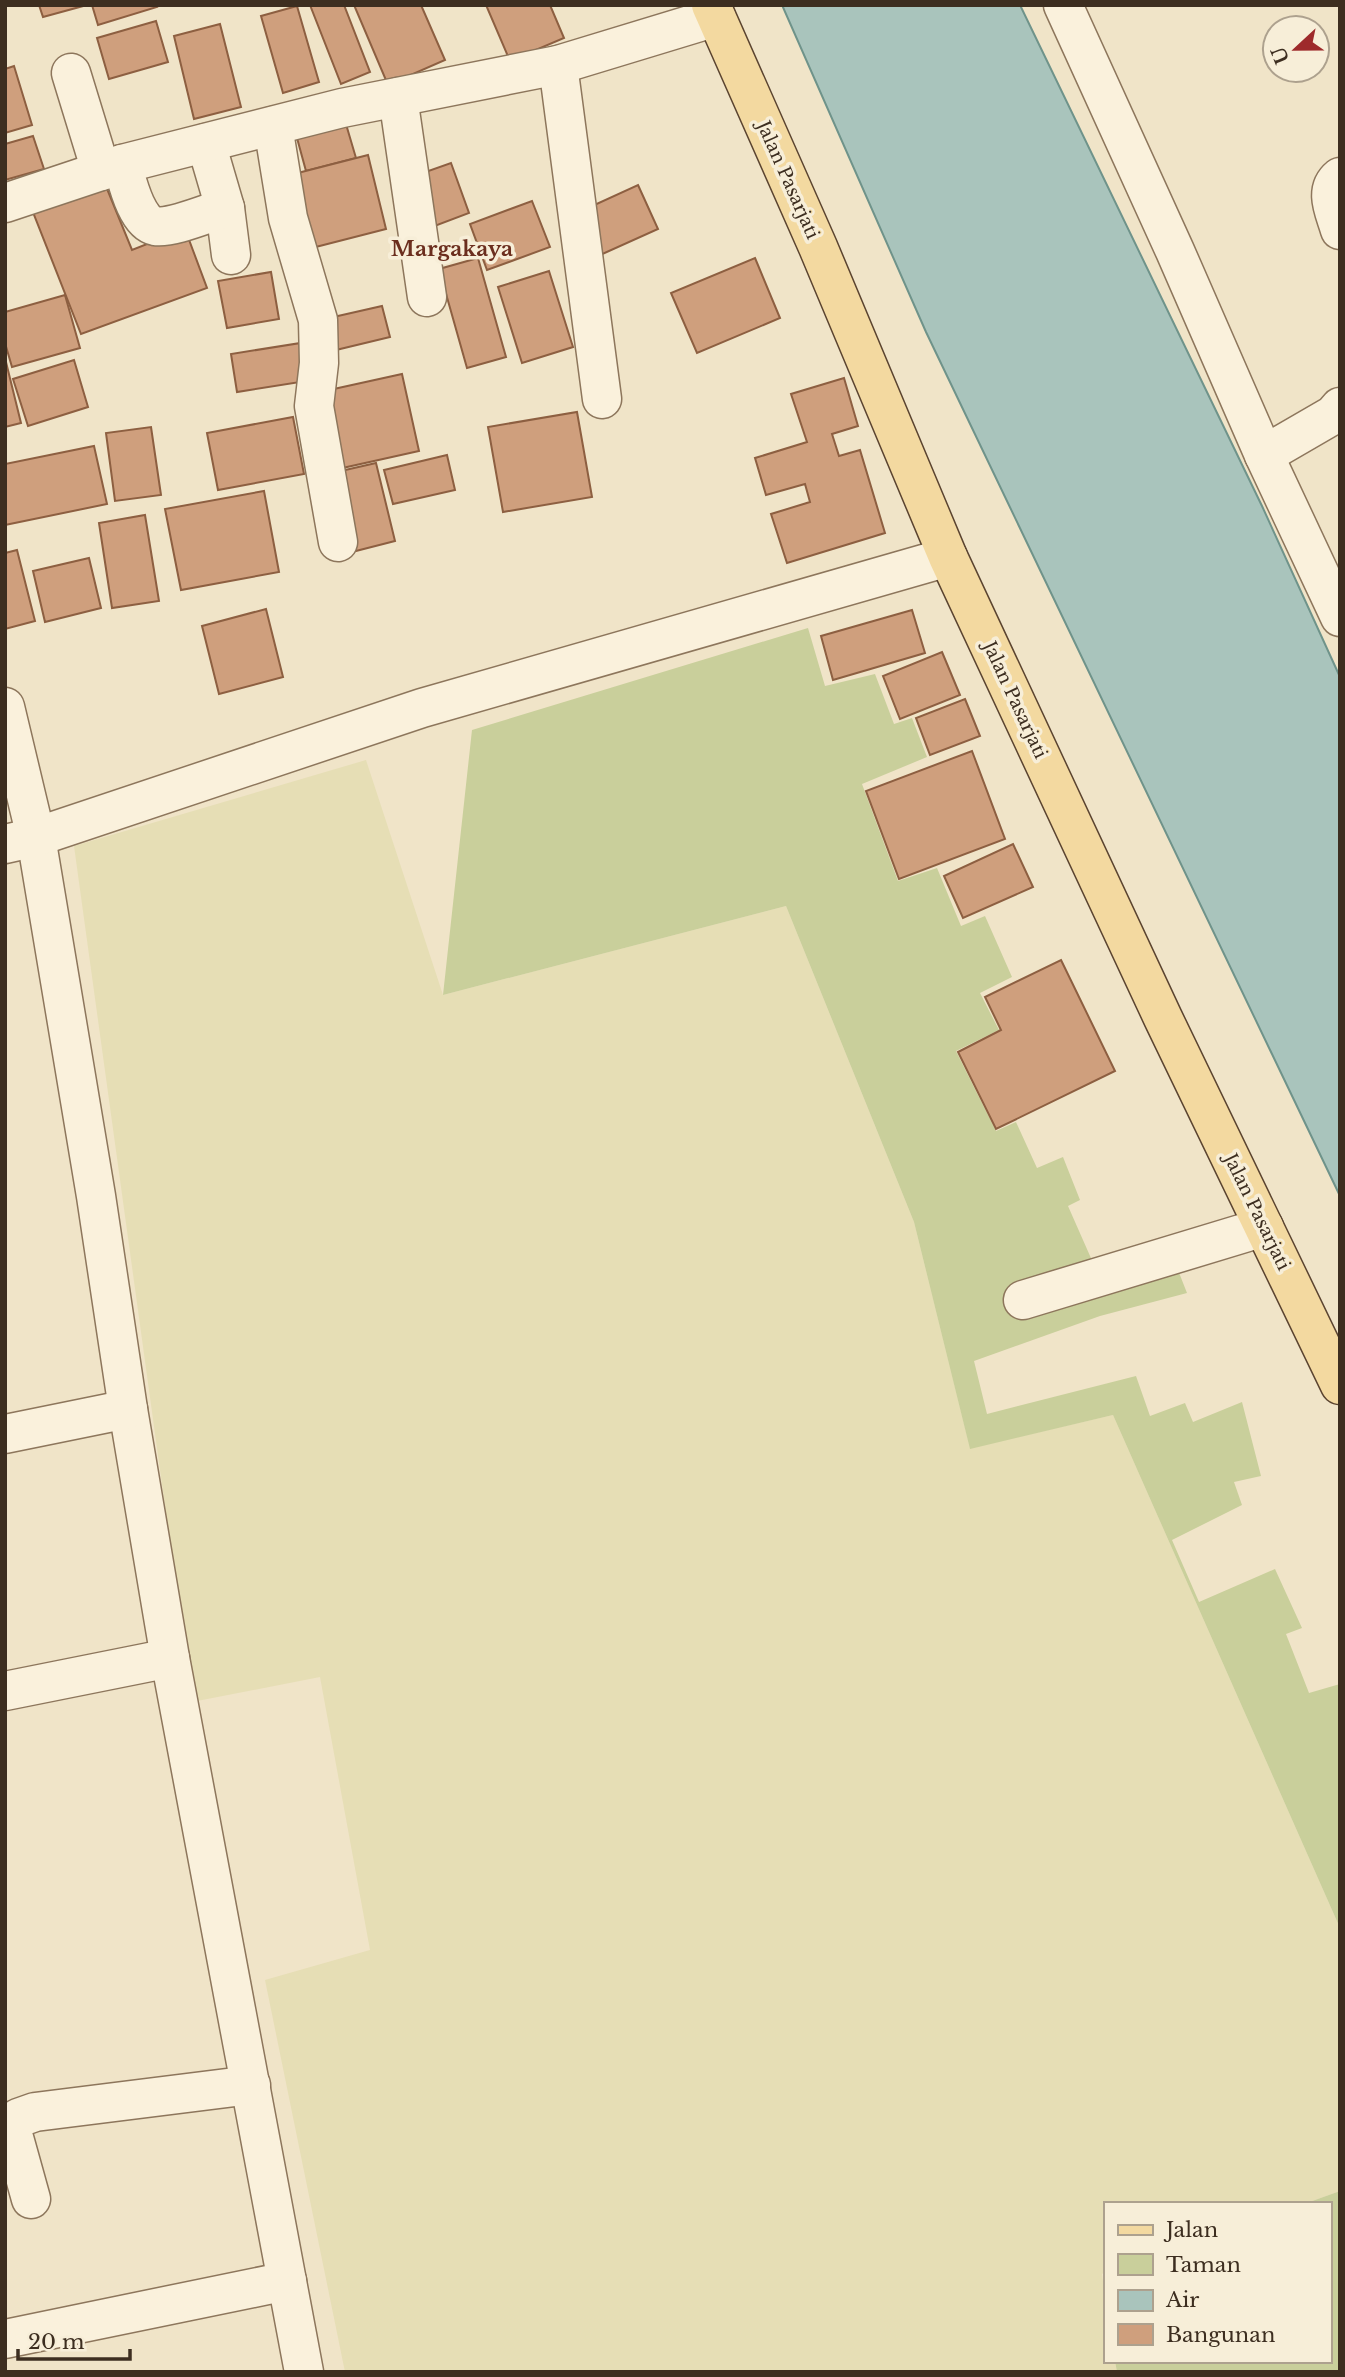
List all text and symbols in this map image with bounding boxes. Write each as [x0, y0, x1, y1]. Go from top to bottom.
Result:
north arrow [1261, 14, 1331, 84]
text: U [1267, 43, 1294, 67]
street label: Jalan Pasarjati [751, 116, 824, 243]
district label: Margakaya [391, 236, 513, 262]
street label: Jalan Pasarjati [977, 636, 1052, 762]
street label: Jalan Pasarjati [1218, 1148, 1295, 1274]
legend [1104, 2202, 1331, 2363]
text: Jalan [1163, 2217, 1218, 2243]
text: Taman [1166, 2252, 1241, 2278]
text: Air [1165, 2287, 1199, 2313]
scale bar [18, 2318, 130, 2362]
text: Bangunan [1166, 2322, 1275, 2348]
text: 20 m [28, 2329, 85, 2355]

